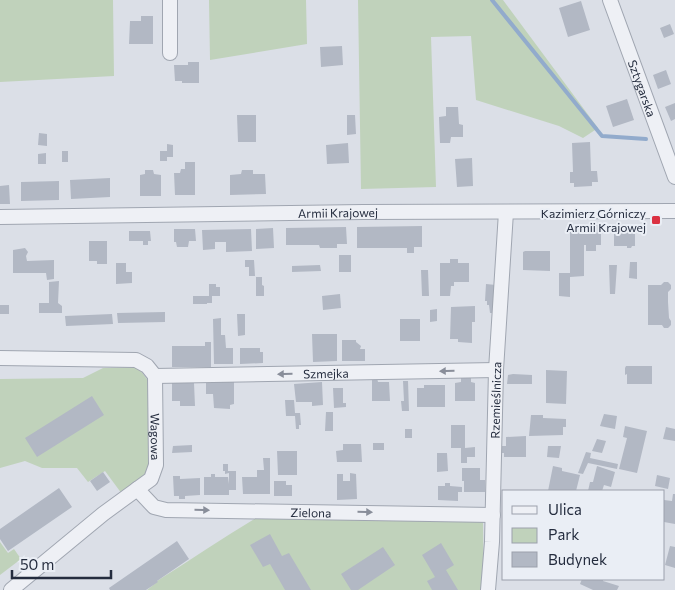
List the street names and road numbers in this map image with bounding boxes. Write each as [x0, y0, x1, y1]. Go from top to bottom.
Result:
street label: Sztygarska [626, 58, 659, 119]
street label: Armii Krajowej [298, 205, 378, 220]
street label: Rzemieślnicza [487, 361, 504, 439]
street label: Szmejka [303, 366, 349, 380]
street label: Wagowa [148, 413, 163, 460]
street label: Zielona [290, 505, 331, 520]

